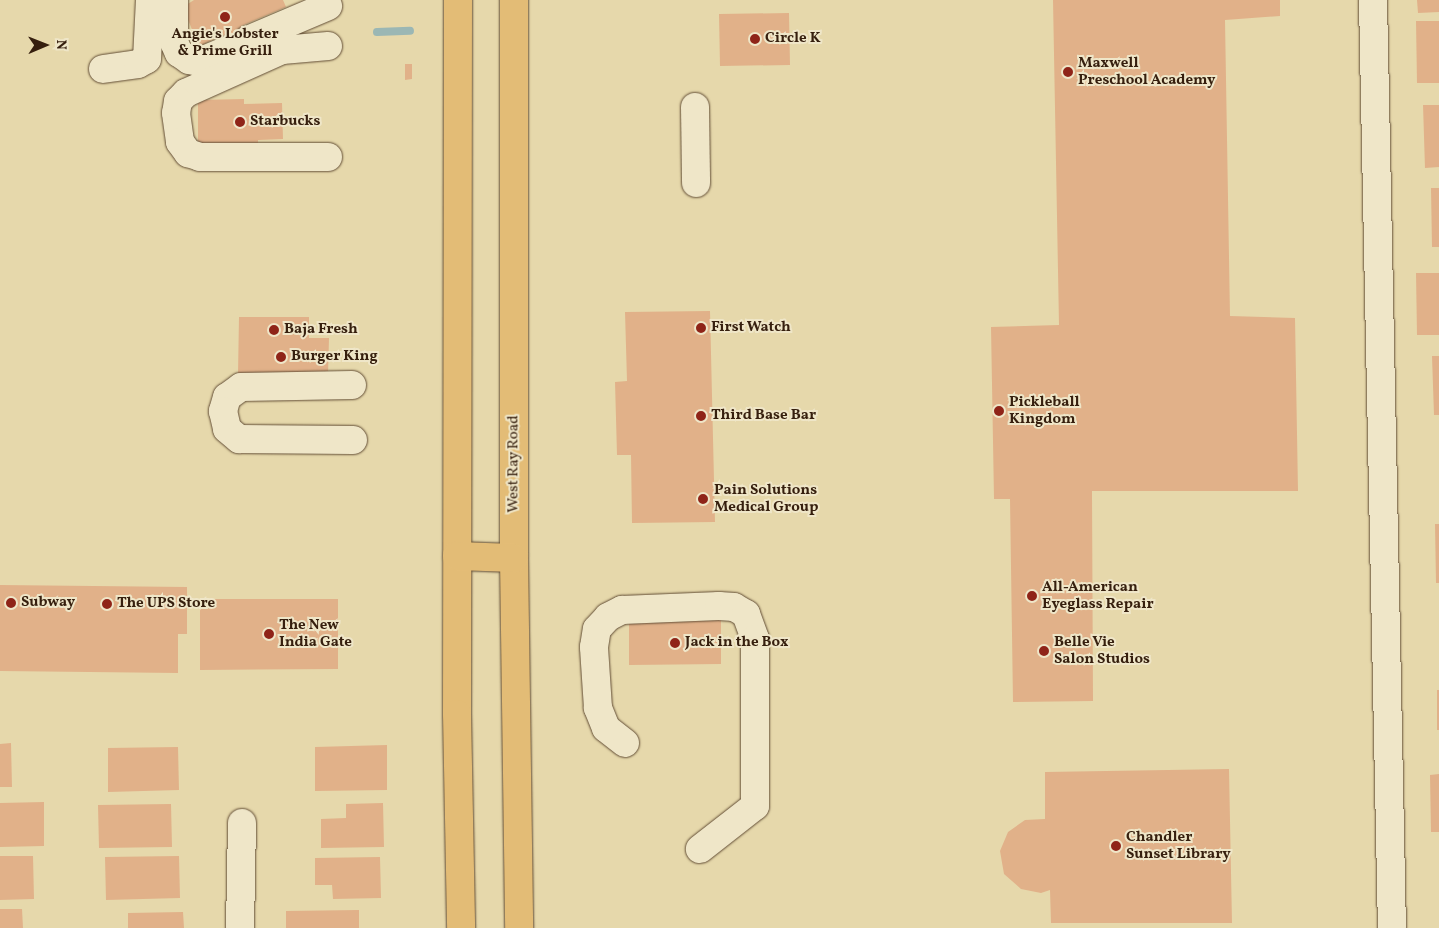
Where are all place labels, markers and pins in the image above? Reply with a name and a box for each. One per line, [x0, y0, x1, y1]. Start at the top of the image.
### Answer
marker: Angie's Lobster & Prime Grill [219, 11, 231, 23]
place label: Angie's Lobster & Prime Grill [171, 25, 279, 60]
place label: Circle K [765, 30, 821, 48]
marker: Circle K [749, 33, 761, 45]
place label: Maxwell Preschool Academy [1078, 54, 1215, 89]
marker: Maxwell Preschool Academy [1062, 66, 1074, 78]
place label: Starbucks [250, 113, 320, 131]
marker: Starbucks [234, 116, 246, 128]
place label: First Watch [711, 319, 791, 337]
place label: Baja Fresh [284, 321, 358, 339]
marker: First Watch [695, 322, 707, 334]
marker: Baja Fresh [268, 324, 280, 336]
place label: Burger King [291, 348, 378, 366]
marker: Burger King [275, 351, 287, 363]
place label: Pickleball Kingdom [1009, 393, 1080, 428]
marker: Pickleball Kingdom [993, 405, 1005, 417]
place label: Third Base Bar [711, 407, 816, 425]
marker: Third Base Bar [695, 410, 707, 422]
place label: Pain Solutions Medical Group [714, 481, 818, 516]
marker: Pain Solutions Medical Group [696, 492, 710, 506]
place label: All-American Eyeglass Repair [1042, 578, 1154, 613]
marker: All-American Eyeglass Repair [1026, 590, 1038, 602]
place label: Subway [21, 594, 75, 612]
place label: The UPS Store [117, 595, 215, 613]
marker: Subway [5, 597, 17, 609]
marker: The UPS Store [101, 598, 113, 610]
place label: The New India Gate [279, 616, 352, 651]
marker: The New India Gate [263, 628, 275, 640]
place label: Belle Vie Salon Studios [1054, 633, 1150, 668]
place label: Jack in the Box [685, 634, 788, 652]
marker: Jack in the Box [669, 637, 681, 649]
marker: Belle Vie Salon Studios [1038, 645, 1050, 657]
place label: Chandler Sunset Library [1126, 828, 1231, 863]
marker: Chandler Sunset Library [1110, 840, 1122, 852]

